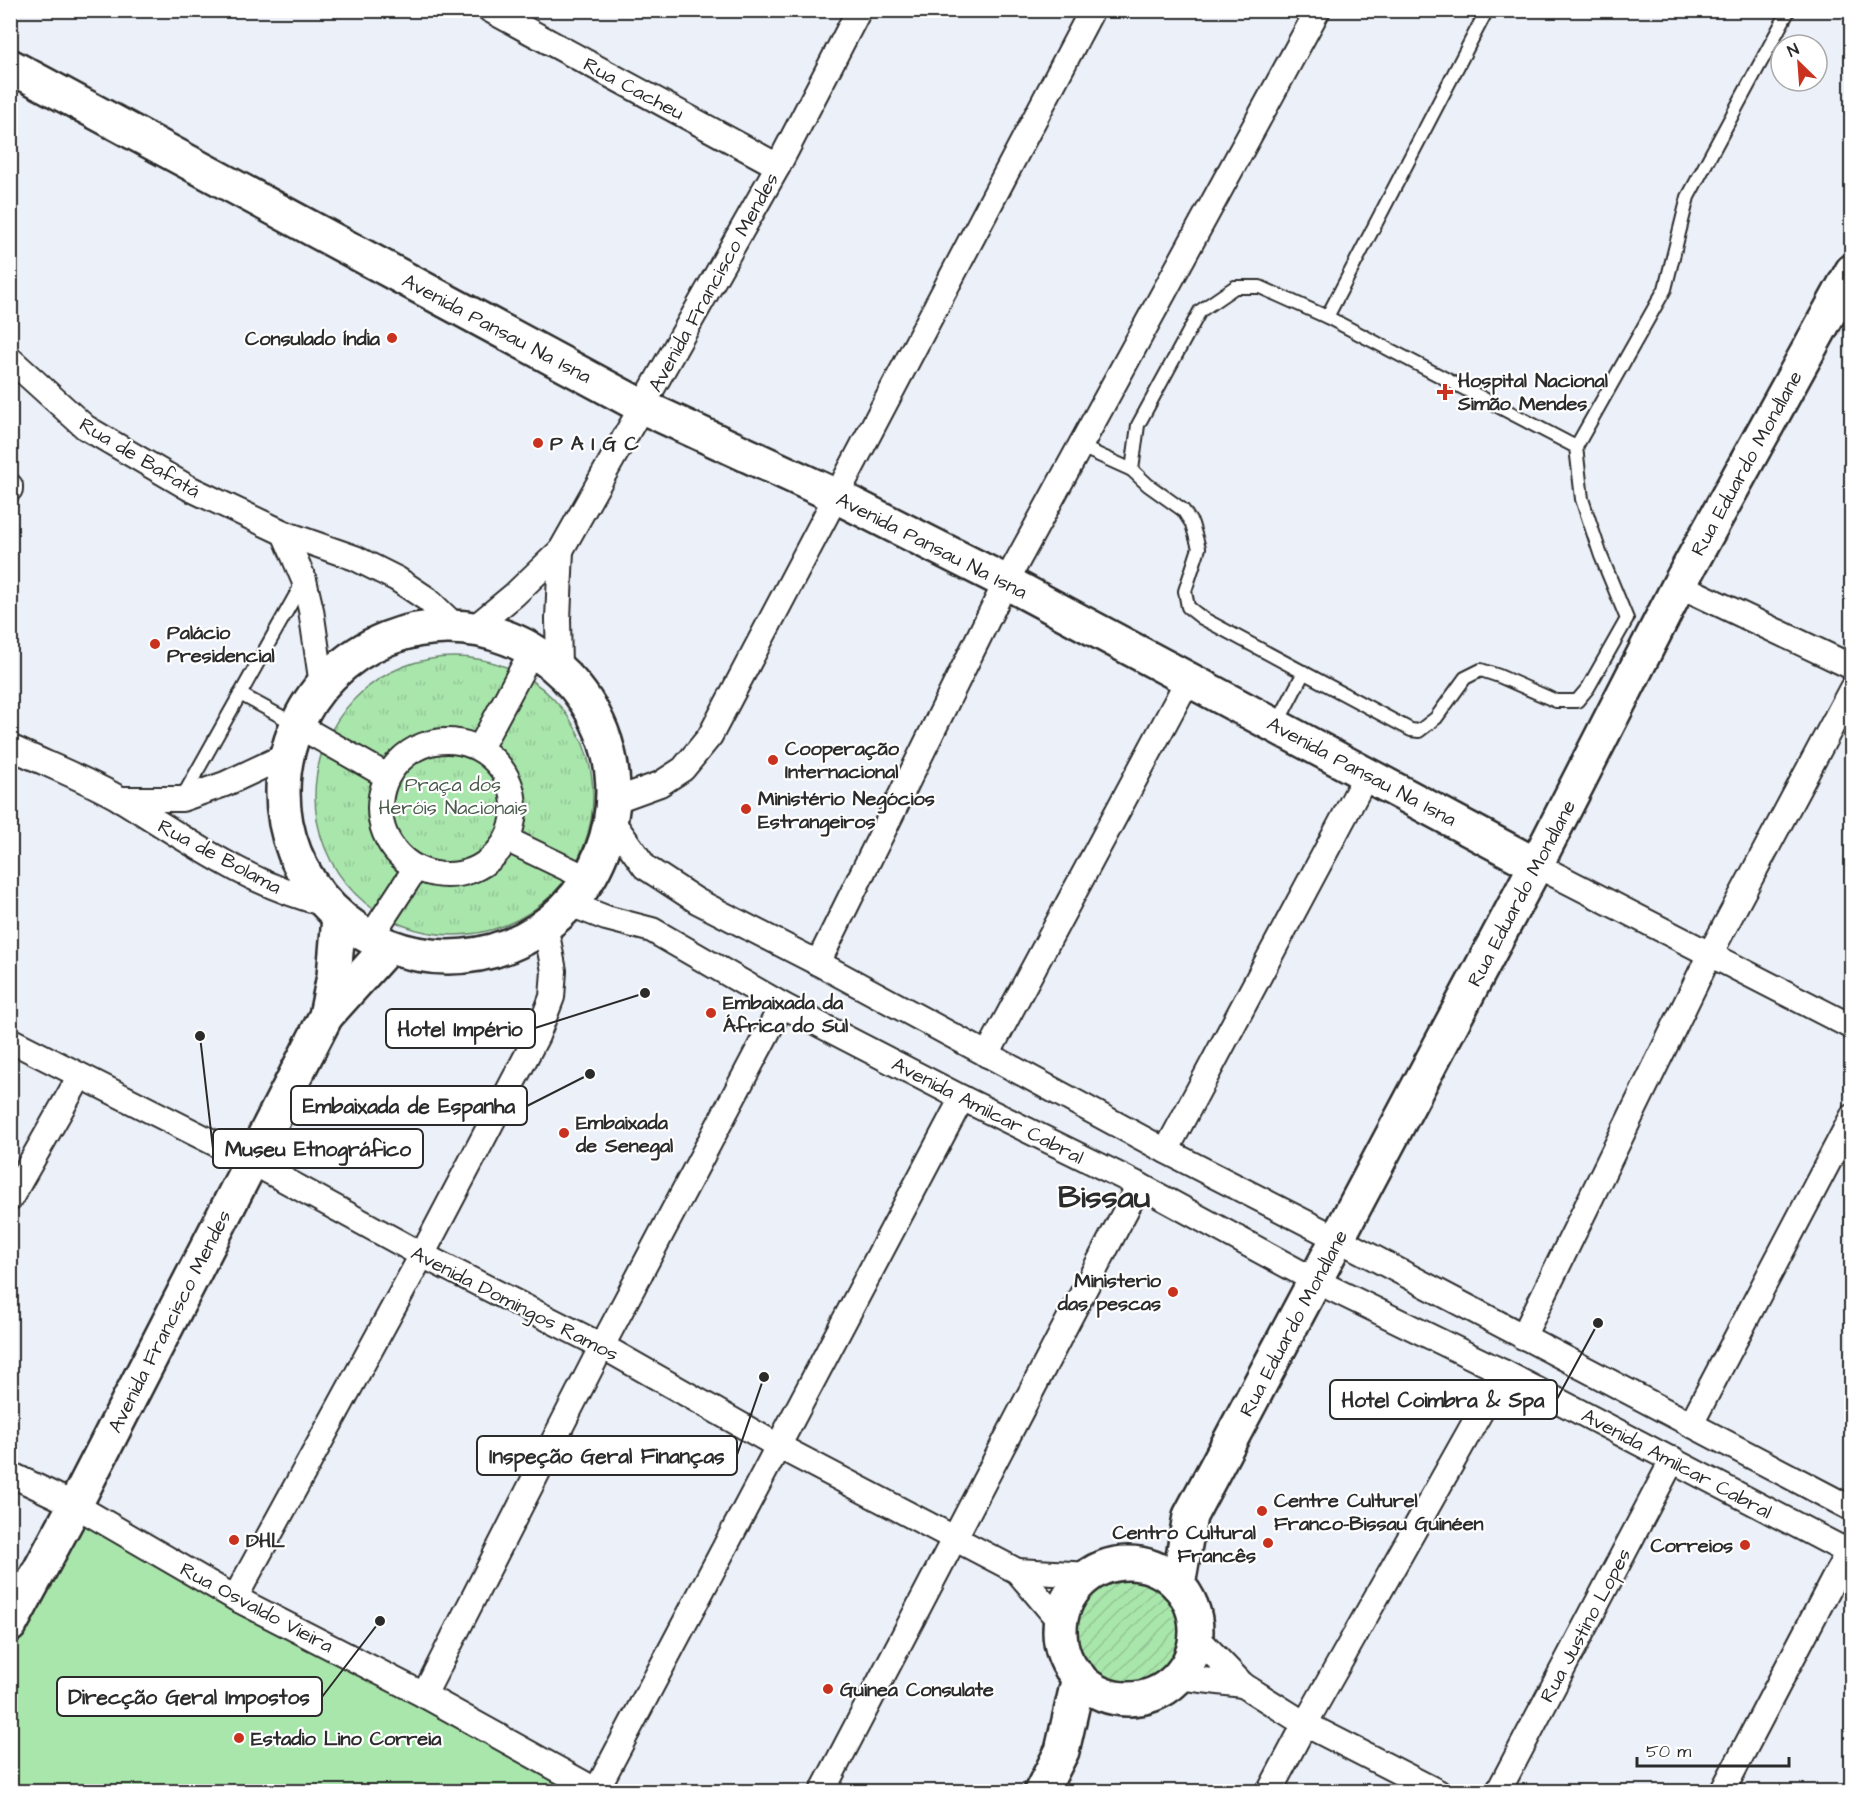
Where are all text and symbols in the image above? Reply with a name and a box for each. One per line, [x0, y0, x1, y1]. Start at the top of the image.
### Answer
north arrow [1769, 33, 1829, 93]
text: N [1784, 38, 1802, 62]
street label: Rua Cacheu [578, 51, 689, 127]
street label: Avenida Francisco Mendes [642, 168, 786, 397]
street label: Avenida Pansau Na Isna [397, 267, 596, 391]
place label: Consulado Índia [245, 325, 381, 353]
marker: Consulado Índia [385, 331, 399, 345]
street label: Rua Eduardo Mondlane [1684, 366, 1810, 561]
place label: Hospital Nacional Simão Mendes [1457, 367, 1608, 418]
marker: Hospital Nacional Simão Mendes [1436, 383, 1454, 401]
street label: Rua de Bafatá [74, 411, 205, 505]
place label: P A I G C [550, 430, 639, 458]
marker: P A I G C [531, 436, 545, 450]
street label: Avenida Pansau Na Isna [831, 486, 1032, 606]
place label: Palácio Presidencial [167, 619, 275, 670]
marker: Palácio Presidencial [148, 637, 162, 651]
street label: Avenida Pansau Na Isna [1262, 710, 1461, 834]
place label: Cooperação Internacional [785, 735, 900, 786]
marker: Cooperação Internacional [766, 753, 780, 767]
park label: Praça dos Heróis Nacionais [378, 771, 528, 822]
place label: Ministério Negócios Estrangeiros [758, 785, 935, 837]
street label: Rua Eduardo Mondlane [1461, 795, 1583, 992]
marker: Ministério Negócios Estrangeiros [739, 802, 753, 816]
street label: Rua de Bolama [153, 813, 286, 901]
place label: Embaixada da África do Sul [723, 989, 848, 1040]
marker: Embaixada da África do Sul [704, 1006, 718, 1020]
callout: Hotel Império [386, 1009, 535, 1048]
text: Hotel Império [397, 1015, 523, 1045]
street label: Avenida Amilcar Cabral [887, 1050, 1088, 1171]
callout: Embaixada de Espanha [291, 1086, 527, 1125]
text: Embaixada de Espanha [303, 1092, 515, 1122]
place label: Embaixada de Senegal [575, 1109, 673, 1161]
marker: Embaixada de Senegal [557, 1126, 571, 1140]
callout: Museu Etnográfico [213, 1129, 423, 1168]
text: Museu Etnográfico [225, 1135, 411, 1166]
district label: Bissau [1058, 1175, 1150, 1220]
street label: Avenida Francisco Mendes [101, 1205, 238, 1438]
street label: Rua Eduardo Mondlane [1233, 1225, 1355, 1422]
street label: Avenida Domingos Ramos [406, 1239, 623, 1369]
place label: Ministerio das pescas [1057, 1267, 1162, 1318]
marker: Ministerio das pescas [1166, 1285, 1180, 1299]
callout: Hotel Coimbra & Spa [1330, 1380, 1557, 1419]
text: Hotel Coimbra & Spa [1341, 1386, 1545, 1416]
street label: Avenida Amilcar Cabral [1576, 1402, 1777, 1526]
callout: Inspeção Geral Finanças [477, 1436, 737, 1475]
text: Inspeção Geral Finanças [489, 1442, 725, 1472]
place label: Centre Culturel Franco-Bissau Guinéen [1274, 1487, 1484, 1538]
marker: Centre Culturel Franco-Bissau Guinéen [1255, 1504, 1269, 1518]
place label: Centro Cultural Francês [1113, 1519, 1256, 1570]
place label: DHL [246, 1527, 285, 1555]
place label: Correios [1650, 1532, 1733, 1560]
marker: DHL [227, 1533, 241, 1547]
marker: Centro Cultural Francês [1261, 1536, 1275, 1550]
marker: Correios [1738, 1538, 1752, 1552]
street label: Rua Justino Lopes [1533, 1543, 1638, 1707]
street label: Rua Osvaldo Vieira [175, 1556, 338, 1660]
place label: Guinea Consulate [840, 1676, 994, 1704]
callout: Direcção Geral Impostos [57, 1677, 322, 1716]
marker: Guinea Consulate [821, 1682, 835, 1696]
text: Direcção Geral Impostos [68, 1683, 310, 1713]
place label: Estadio Lino Correia [251, 1725, 442, 1753]
scale bar [1637, 1730, 1788, 1768]
marker: Estadio Lino Correia [232, 1731, 246, 1745]
text: 50 m [1646, 1739, 1691, 1764]

